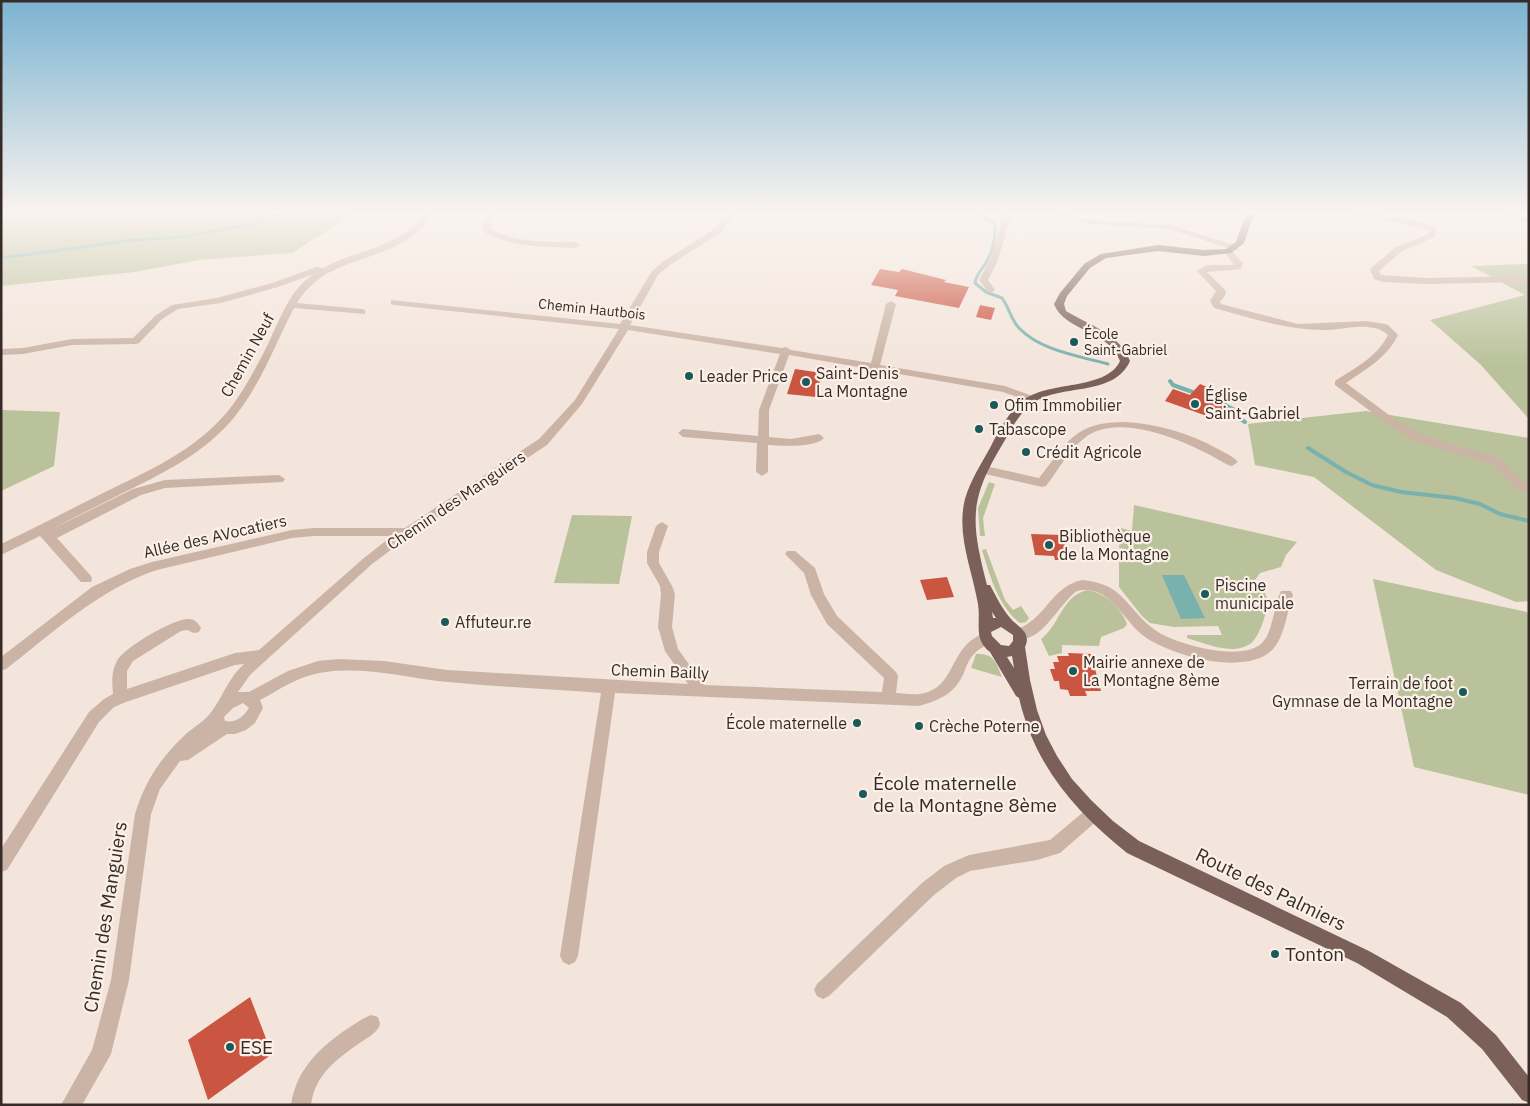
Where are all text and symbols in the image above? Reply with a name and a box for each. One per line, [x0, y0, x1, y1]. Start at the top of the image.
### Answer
street label: Chemin Hautbois [537, 294, 647, 324]
street label: Chemin Neuf [216, 309, 278, 401]
place label: École Saint-Gabriel [1084, 324, 1167, 359]
marker: École Saint-Gabriel [1068, 336, 1080, 348]
place label: Saint-Denis La Montagne [816, 363, 908, 401]
place label: Leader Price [699, 366, 788, 386]
marker: Leader Price [683, 370, 695, 382]
marker: Saint-Denis La Montagne [800, 376, 812, 388]
place label: Église Saint-Gabriel [1205, 384, 1300, 423]
place label: Ofim Immobilier [1004, 395, 1122, 415]
marker: Église Saint-Gabriel [1189, 398, 1201, 410]
marker: Ofim Immobilier [988, 399, 1000, 411]
place label: Tabascope [989, 419, 1066, 439]
marker: Tabascope [973, 423, 985, 435]
place label: Crédit Agricole [1036, 442, 1142, 462]
street label: Chemin des Manguiers [383, 446, 529, 554]
marker: Crédit Agricole [1020, 446, 1032, 458]
street label: Allée des AVocatiers [141, 510, 289, 562]
place label: Bibliothèque de la Montagne [1059, 526, 1169, 564]
marker: Bibliothèque de la Montagne [1043, 539, 1055, 551]
place label: Piscine municipale [1215, 575, 1294, 613]
marker: Piscine municipale [1199, 588, 1211, 600]
place label: Affuteur.re [455, 612, 532, 632]
marker: Affuteur.re [439, 616, 451, 628]
place label: Mairie annexe de La Montagne 8ème [1083, 652, 1220, 690]
street label: Chemin Bailly [611, 659, 709, 683]
marker: Mairie annexe de La Montagne 8ème [1067, 665, 1079, 677]
place label: Terrain de foot Gymnase de la Montagne [1272, 673, 1453, 711]
marker: Terrain de foot Gymnase de la Montagne [1457, 686, 1469, 698]
place label: École maternelle [726, 712, 847, 733]
place label: Crèche Poterne [929, 716, 1040, 736]
marker: École maternelle [851, 717, 863, 729]
marker: Crèche Poterne [913, 720, 925, 732]
place label: École maternelle de la Montagne 8ème [873, 771, 1057, 817]
marker: École maternelle de la Montagne 8ème [857, 788, 869, 800]
street label: Chemin des Manguiers [78, 820, 132, 1014]
street label: Route des Palmiers [1192, 842, 1350, 936]
place label: Tonton [1285, 942, 1344, 966]
marker: Tonton [1269, 948, 1281, 960]
place label: ESE [240, 1035, 273, 1059]
marker: ESE [224, 1041, 236, 1053]

